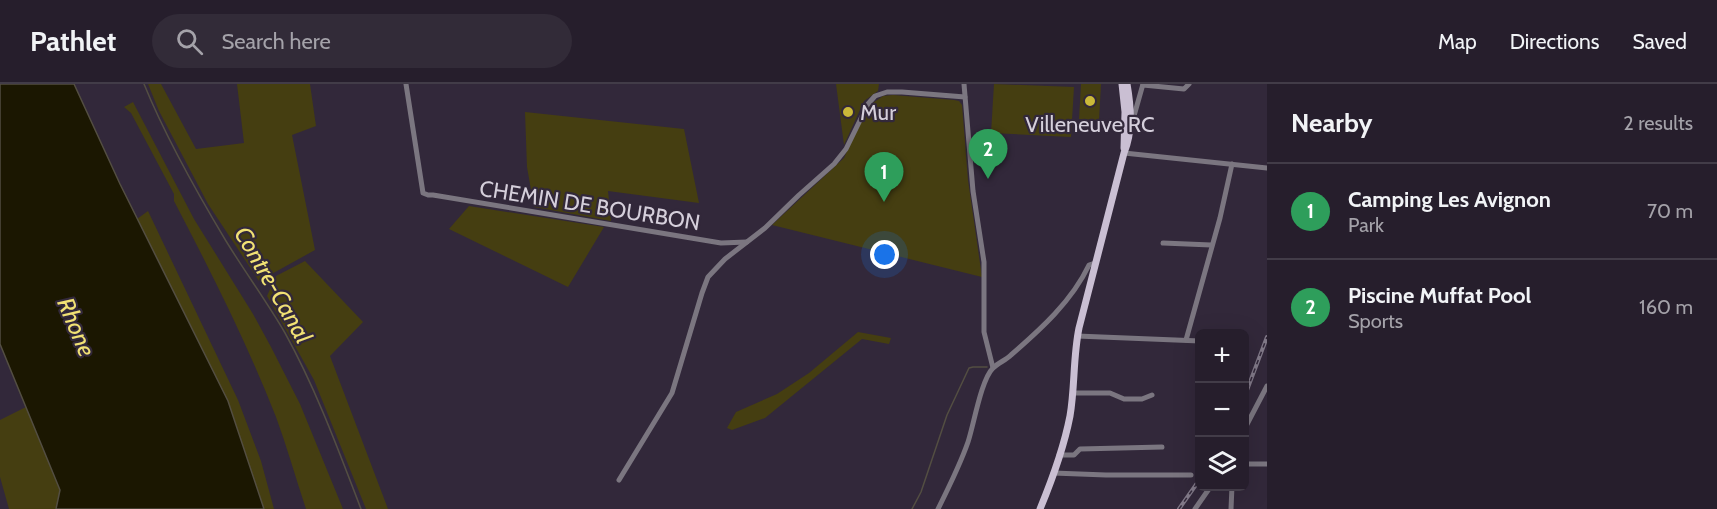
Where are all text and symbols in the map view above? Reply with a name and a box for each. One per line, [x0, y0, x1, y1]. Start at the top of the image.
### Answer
search box [152, 14, 572, 68]
text: Pathlet [30, 24, 116, 58]
icon: search [173, 25, 206, 58]
text: Search here [221, 28, 331, 55]
text: Map [1438, 29, 1477, 54]
text: Directions [1510, 29, 1599, 54]
text: Saved [1632, 29, 1687, 54]
marker: Villeneuve RC [1083, 94, 1097, 108]
place label: Mur [860, 99, 896, 126]
marker: Mur [841, 105, 855, 119]
text: Nearby [1291, 107, 1372, 139]
place label: Villeneuve RC [1025, 111, 1155, 138]
text: 2 results [1623, 111, 1693, 135]
pin: 2 [968, 130, 1008, 179]
pin: 1 [864, 152, 904, 202]
street label: CHEMIN DE BOURBON [478, 175, 702, 236]
text: Camping Les Avignon [1348, 186, 1551, 213]
text: 1 [1307, 199, 1314, 223]
text: 70 m [1647, 199, 1693, 223]
text: Park [1348, 213, 1384, 237]
water label: Contre-Canal [228, 221, 319, 349]
your location [870, 240, 899, 269]
text: Piscine Muffat Pool [1348, 282, 1531, 309]
water label: Rhone [51, 293, 102, 361]
text: 2 [1305, 295, 1316, 319]
text: 160 m [1639, 295, 1693, 319]
text: Sports [1348, 309, 1403, 333]
map controls [1195, 329, 1249, 491]
button: + [1195, 329, 1249, 383]
button: − [1195, 383, 1249, 437]
button: layers [1195, 437, 1249, 491]

